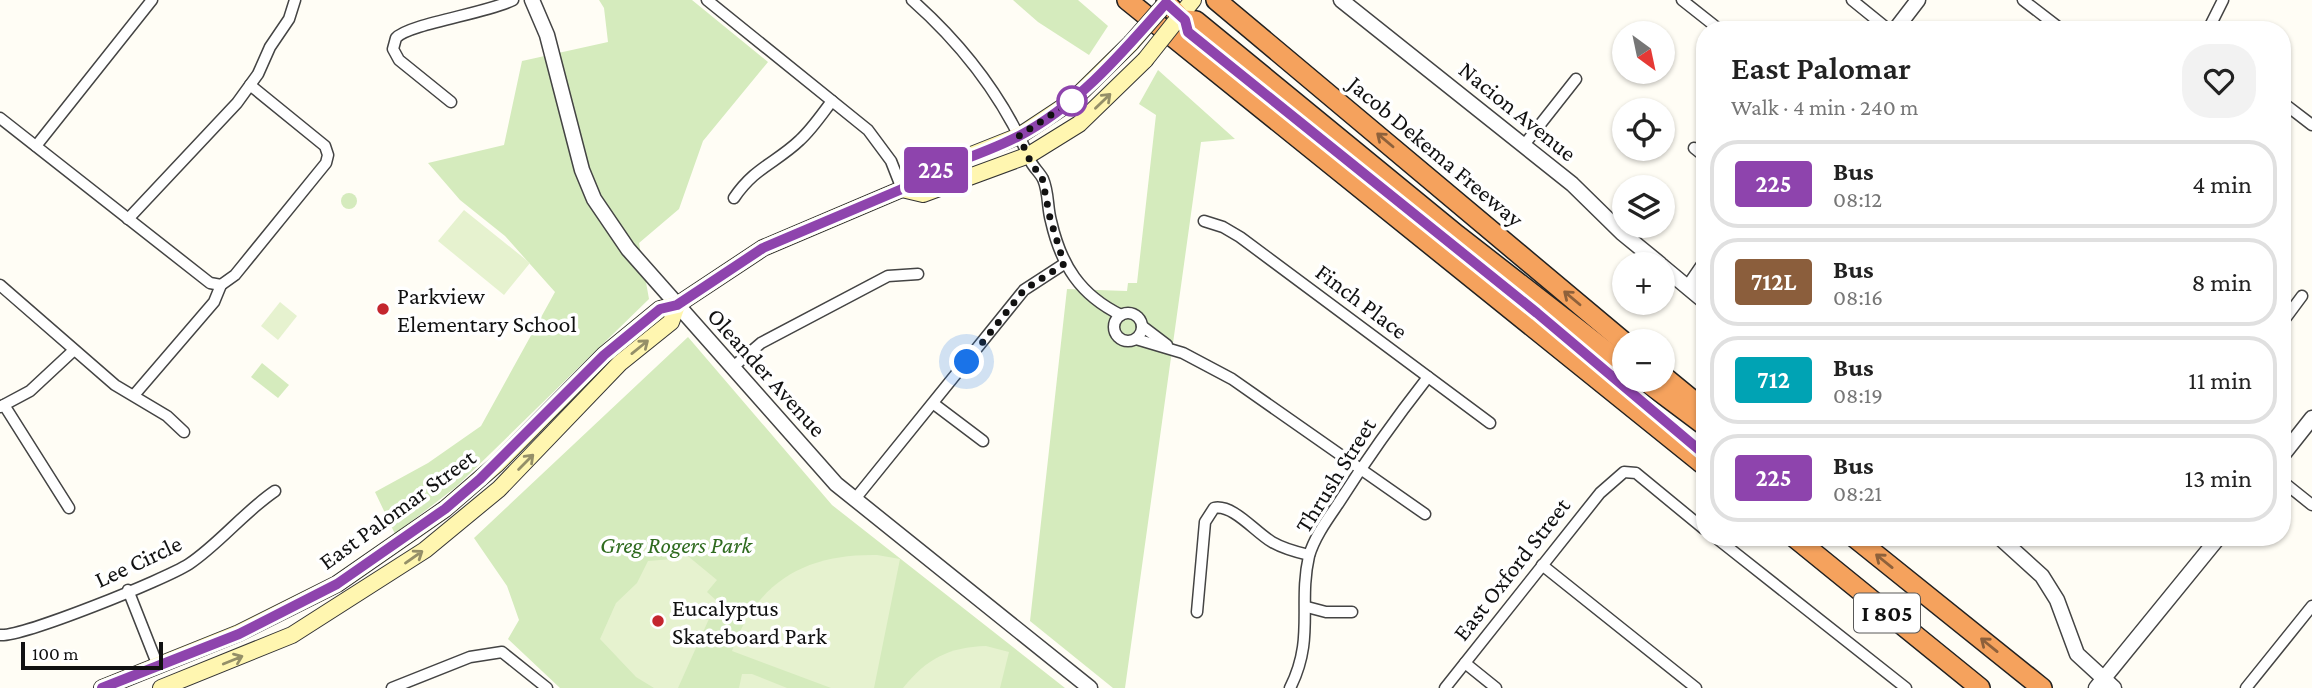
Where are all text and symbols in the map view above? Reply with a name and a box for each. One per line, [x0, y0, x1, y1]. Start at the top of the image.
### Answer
north arrow [1612, 21, 1675, 84]
map controls [1612, 21, 1675, 392]
button: heart [2182, 44, 2256, 118]
text: East Palomar [1731, 49, 1911, 86]
street label: Nacion Avenue [1454, 56, 1582, 166]
street label: Jacob Dekema Freeway [1341, 69, 1530, 233]
unlabelled marker [1057, 86, 1087, 116]
one-way arrow [1095, 92, 1112, 109]
text: Walk · 4 min · 240 m [1731, 94, 1918, 120]
button: locate [1612, 98, 1675, 161]
one-way arrow [1376, 132, 1394, 148]
line badge: 225 [896, 147, 976, 193]
text: 225 [918, 156, 954, 183]
text: Bus [1833, 157, 1874, 186]
text: 225 [1756, 170, 1791, 197]
text: 4 min [2192, 170, 2252, 199]
button: layers [1612, 175, 1675, 238]
text: 08:12 [1833, 186, 1882, 212]
button: + [1612, 252, 1675, 315]
text: Bus [1833, 255, 1874, 284]
street label: Finch Place [1311, 258, 1413, 344]
text: 712L [1751, 268, 1796, 295]
text: 8 min [2191, 268, 2252, 297]
place label: Parkview Elementary School [397, 282, 577, 337]
text: 08:16 [1833, 284, 1883, 310]
one-way arrow [1563, 290, 1581, 306]
marker: Parkview Elementary School [375, 301, 391, 317]
street label: Oleander Avenue [702, 302, 832, 442]
button: − [1612, 329, 1675, 392]
one-way arrow [631, 339, 649, 354]
your location [949, 344, 984, 379]
text: Bus [1833, 353, 1874, 382]
text: 712 [1757, 366, 1790, 393]
text: 11 min [2188, 366, 2252, 395]
text: 08:19 [1833, 382, 1883, 408]
street label: Thrush Street [1289, 412, 1382, 537]
street label: East Palomar Street [314, 443, 481, 575]
text: Bus [1833, 451, 1874, 480]
one-way arrow [517, 454, 534, 471]
text: 225 [1756, 464, 1791, 491]
text: 13 min [2184, 464, 2252, 493]
text: 08:21 [1833, 480, 1882, 506]
street label: East Oxford Street [1447, 491, 1576, 646]
street label: Lee Circle [90, 529, 186, 593]
park label: Greg Rogers Park [600, 531, 754, 558]
one-way arrow [404, 550, 423, 564]
one-way arrow [1875, 554, 1894, 569]
place label: Eucalyptus Skateboard Park [672, 594, 828, 649]
road number: I 805 [1854, 594, 1920, 632]
marker: Eucalyptus Skateboard Park [650, 613, 666, 629]
one-way arrow [1981, 638, 1999, 653]
scale bar [21, 639, 163, 671]
text: 100 m [32, 643, 79, 664]
one-way arrow [221, 653, 243, 666]

